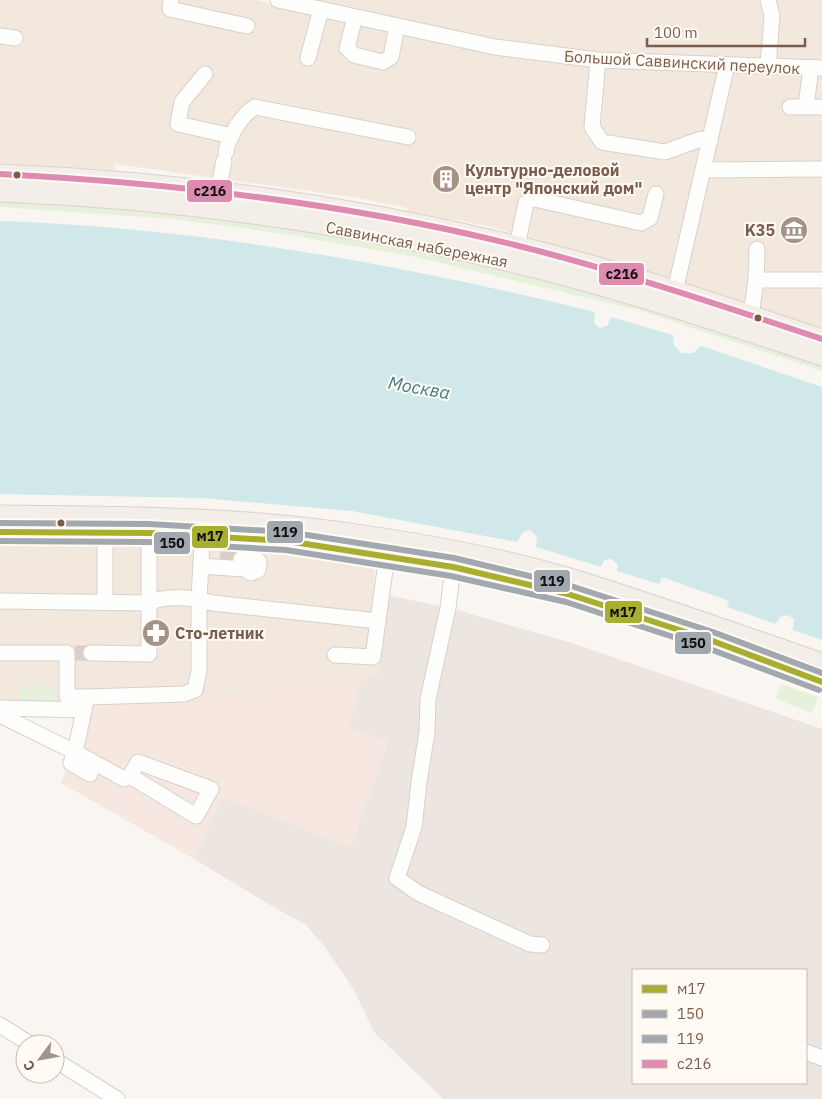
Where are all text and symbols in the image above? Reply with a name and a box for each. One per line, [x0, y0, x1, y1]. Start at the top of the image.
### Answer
scale bar [647, 15, 804, 47]
text: 100 m [654, 23, 698, 42]
street label: Большой Саввинский переулок [563, 46, 801, 78]
place label: Культурно-деловой центр "Японский дом" [465, 160, 642, 198]
building icon: Культурно-деловой центр "Японский дом" [431, 164, 461, 194]
unlabelled marker [12, 170, 22, 180]
line badge: с216 [186, 179, 233, 203]
text: с216 [194, 182, 226, 200]
museum icon: K35 [779, 215, 809, 245]
street label: Саввинская набережная [324, 217, 510, 271]
place label: K35 [745, 220, 775, 240]
line badge: с216 [598, 262, 645, 286]
text: с216 [606, 265, 638, 283]
unlabelled marker [753, 313, 763, 323]
water label: Москва [386, 371, 452, 404]
unlabelled marker [56, 518, 66, 528]
line badge: 119 [266, 520, 304, 544]
text: 119 [272, 523, 298, 541]
line badge: м17 [191, 525, 229, 549]
text: м17 [197, 527, 223, 545]
line badge: 150 [153, 531, 191, 555]
text: 150 [159, 534, 185, 552]
line badge: 119 [533, 569, 571, 593]
text: 119 [539, 572, 565, 590]
line badge: м17 [604, 600, 643, 624]
text: м17 [610, 603, 636, 621]
pharmacy icon: Сто-летник [141, 618, 171, 648]
place label: Сто-летник [175, 623, 264, 643]
line badge: 150 [674, 631, 712, 655]
text: 150 [680, 634, 706, 652]
legend [632, 969, 807, 1084]
text: м17 [677, 979, 705, 998]
text: 150 [677, 1004, 704, 1023]
text: 119 [677, 1029, 704, 1048]
north arrow [15, 1034, 65, 1084]
text: с216 [677, 1054, 712, 1073]
text: С [19, 1057, 39, 1075]

